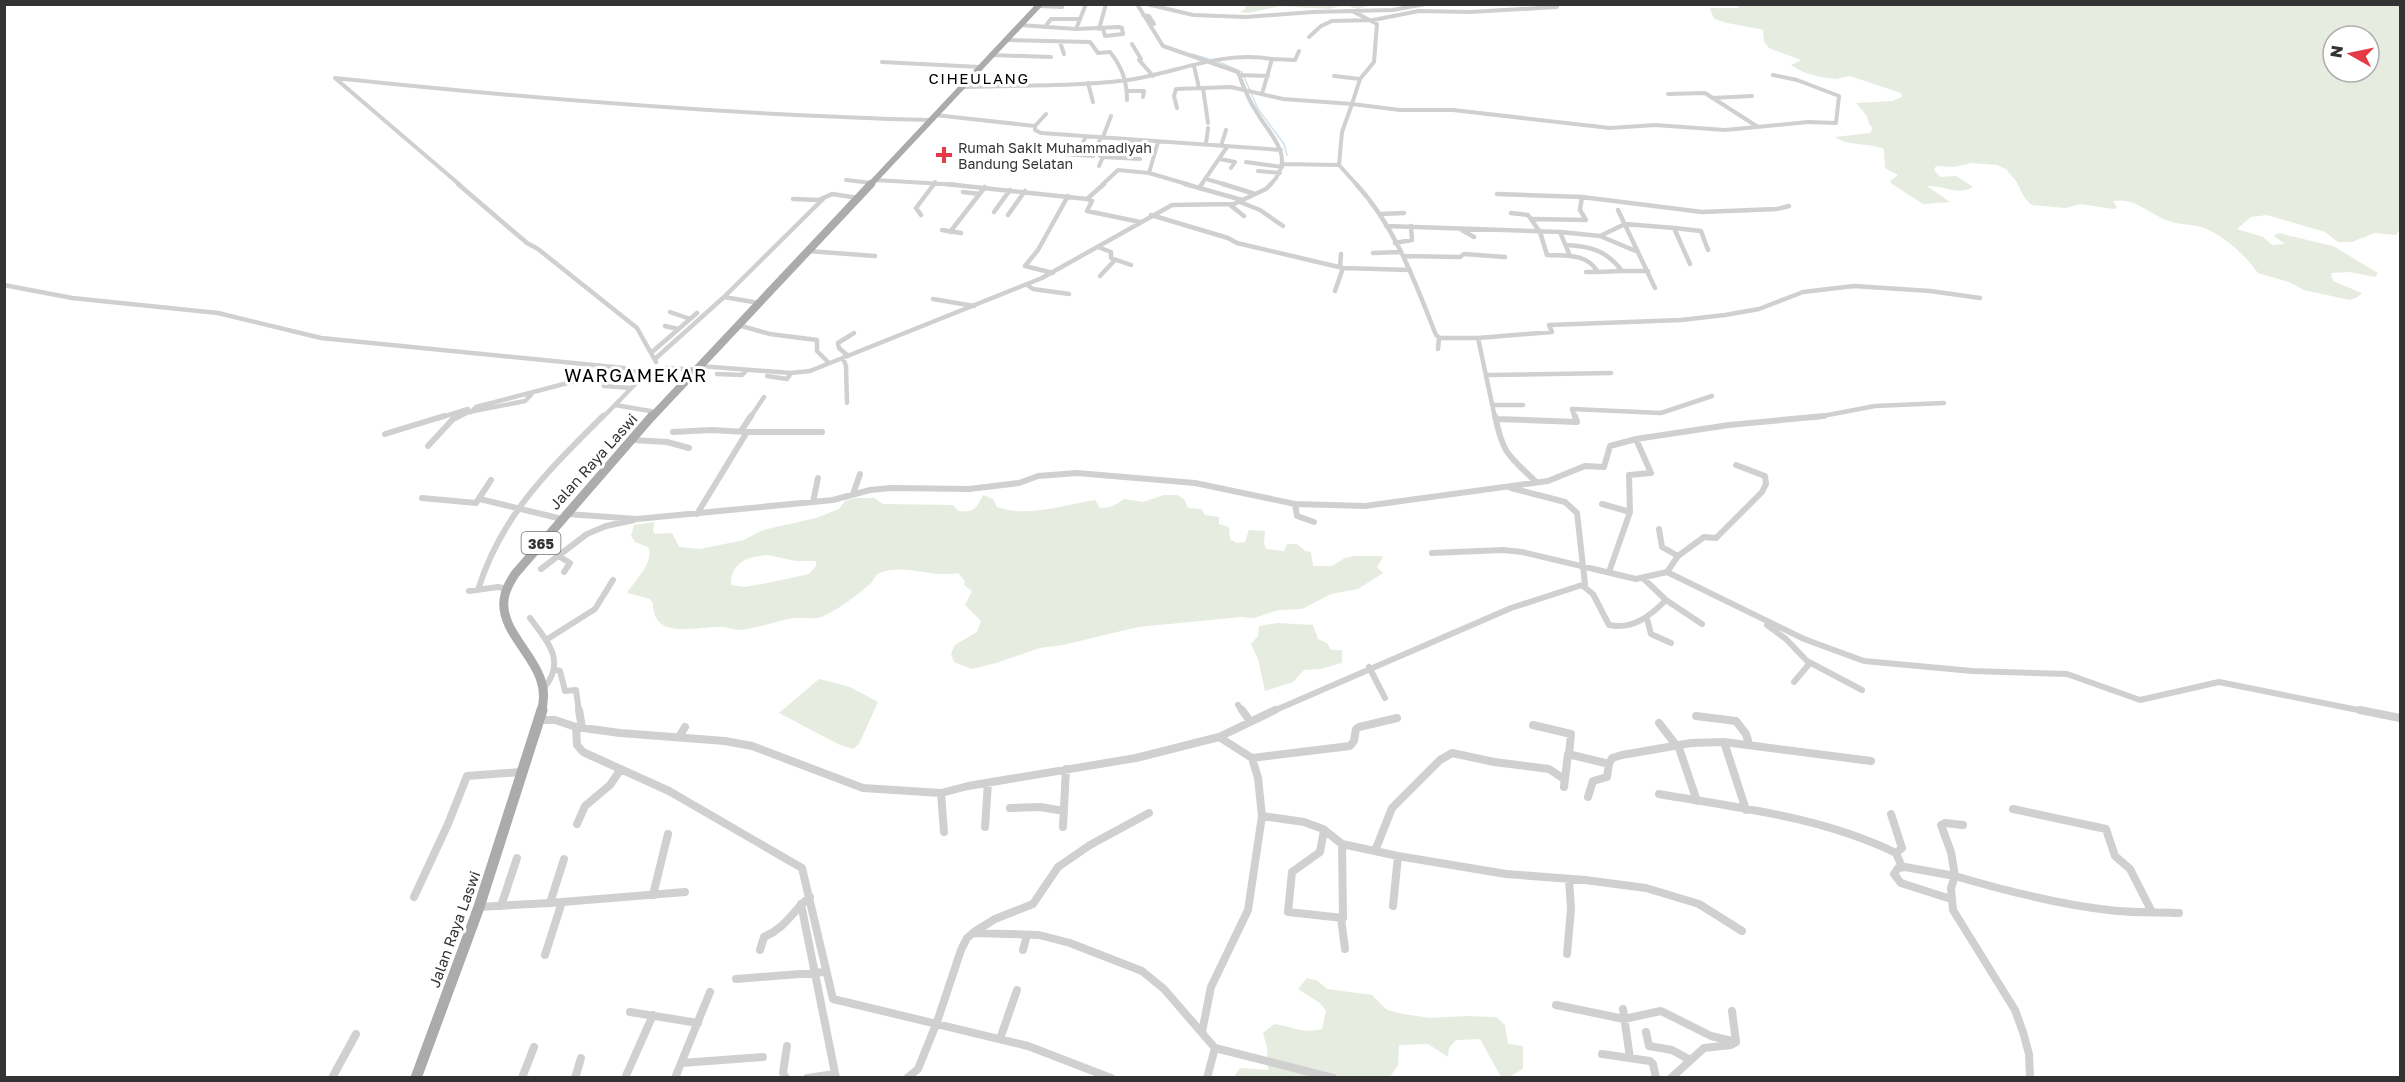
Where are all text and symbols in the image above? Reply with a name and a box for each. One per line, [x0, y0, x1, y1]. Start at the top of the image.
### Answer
north arrow [2321, 24, 2381, 84]
text: N [2325, 44, 2347, 59]
district label: CIHEULANG [929, 69, 1029, 87]
place label: Rumah Sakit Muhammadiyah Bandung Selatan [958, 139, 1152, 172]
marker: Rumah Sakit Muhammadiyah Bandung Selatan [935, 146, 953, 164]
district label: WARGAMEKAR [564, 364, 708, 386]
street label: Jalan Raya Laswi [545, 409, 641, 513]
road number: 365 [522, 532, 560, 554]
street label: Jalan Raya Laswi [425, 868, 483, 990]

